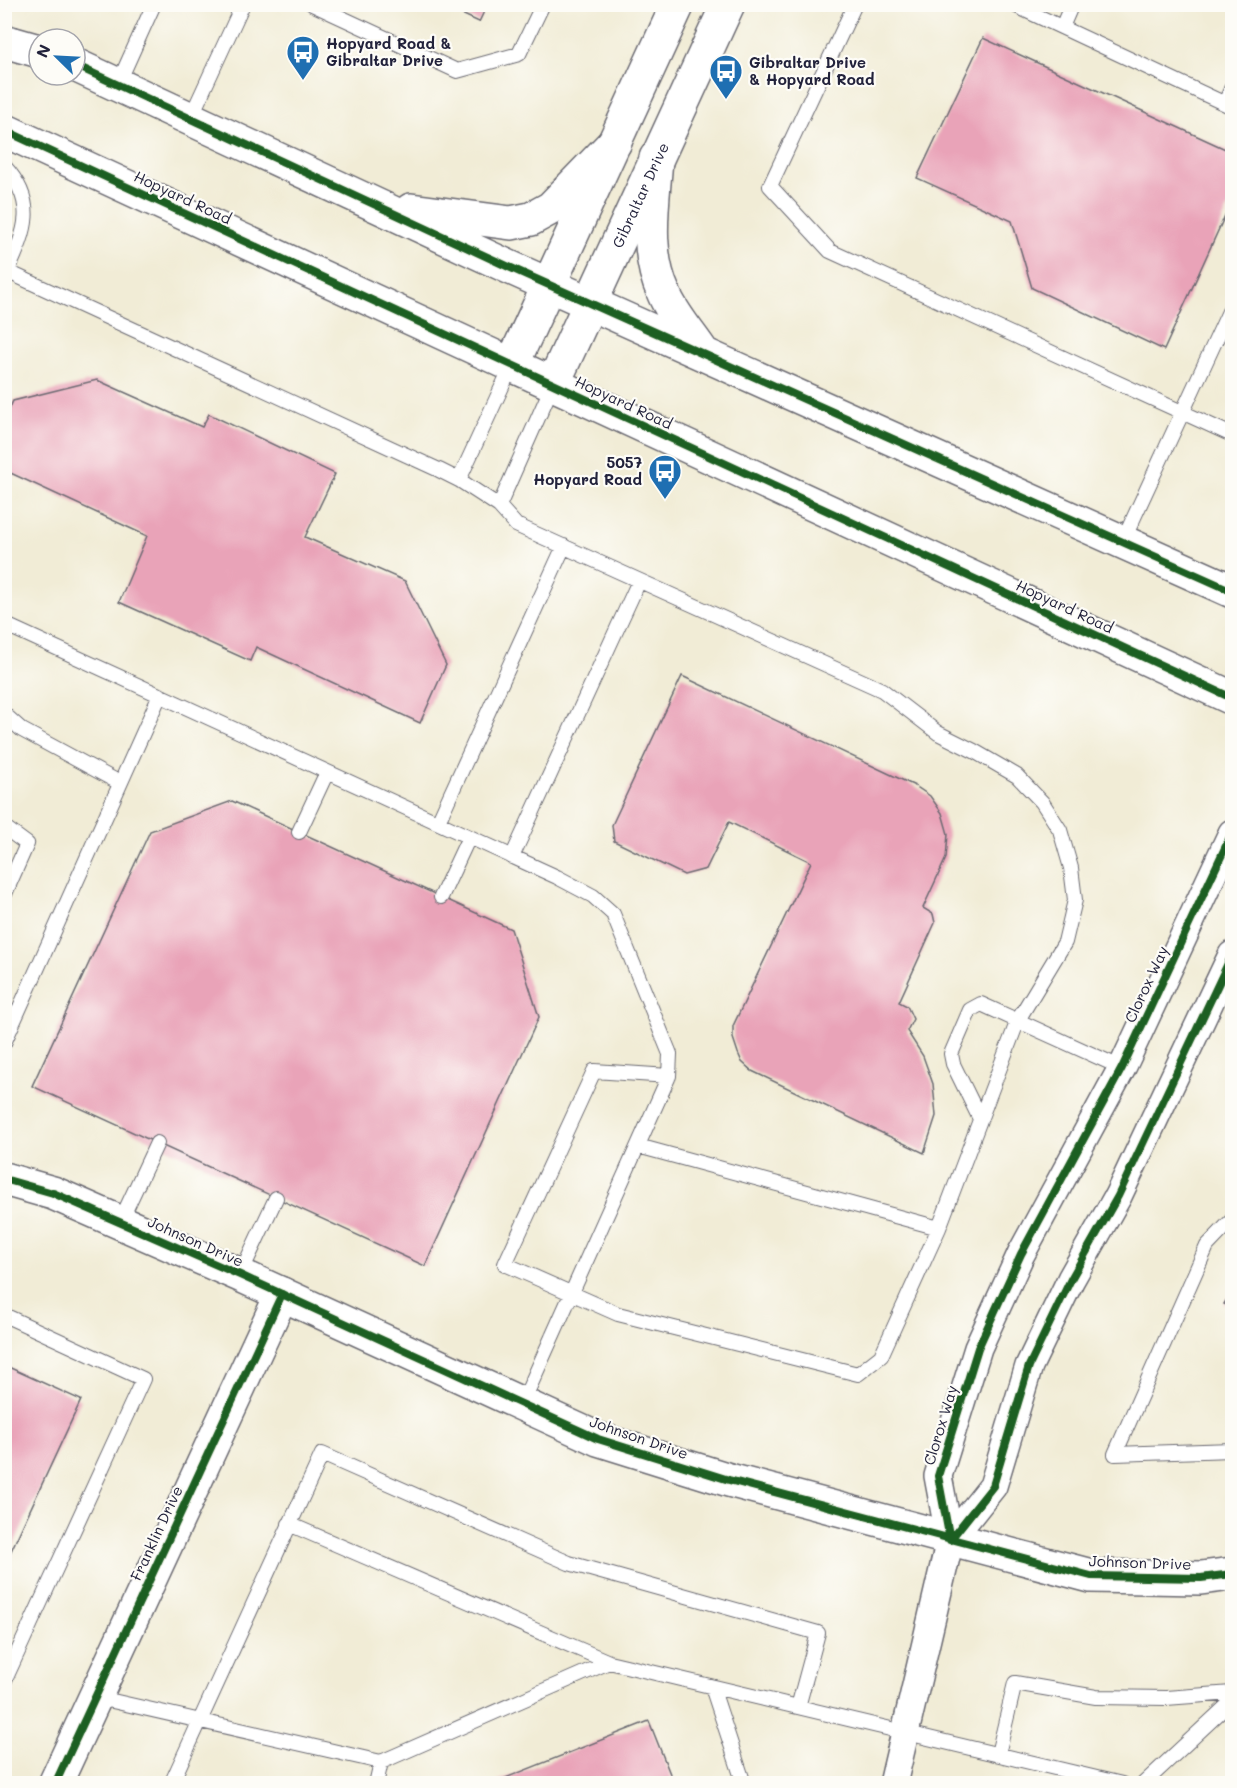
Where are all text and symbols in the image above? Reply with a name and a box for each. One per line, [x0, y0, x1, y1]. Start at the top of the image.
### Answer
north arrow [27, 27, 87, 87]
place label: Hopyard Road & Gibraltar Drive [326, 33, 452, 70]
bus stop icon: Hopyard Road & Gibraltar Drive [285, 34, 321, 81]
text: N [31, 41, 55, 61]
place label: Gibraltar Drive & Hopyard Road [749, 52, 875, 89]
bus stop icon: Gibraltar Drive & Hopyard Road [708, 53, 744, 100]
street label: Gibraltar Drive [607, 139, 673, 251]
street label: Hopyard Road [131, 166, 235, 228]
street label: Hopyard Road [572, 371, 676, 433]
place label: 5057 Hopyard Road [533, 452, 643, 489]
bus stop icon: 5057 Hopyard Road [647, 453, 683, 500]
street label: Hopyard Road [1013, 575, 1117, 637]
street label: Clorox Way [1119, 942, 1173, 1026]
street label: Johnson Drive [145, 1211, 247, 1271]
street label: Clorox Way [918, 1382, 962, 1467]
street label: Johnson Drive [587, 1411, 691, 1463]
street label: Franklin Drive [125, 1482, 187, 1584]
street label: Johnson Drive [1088, 1550, 1192, 1574]

